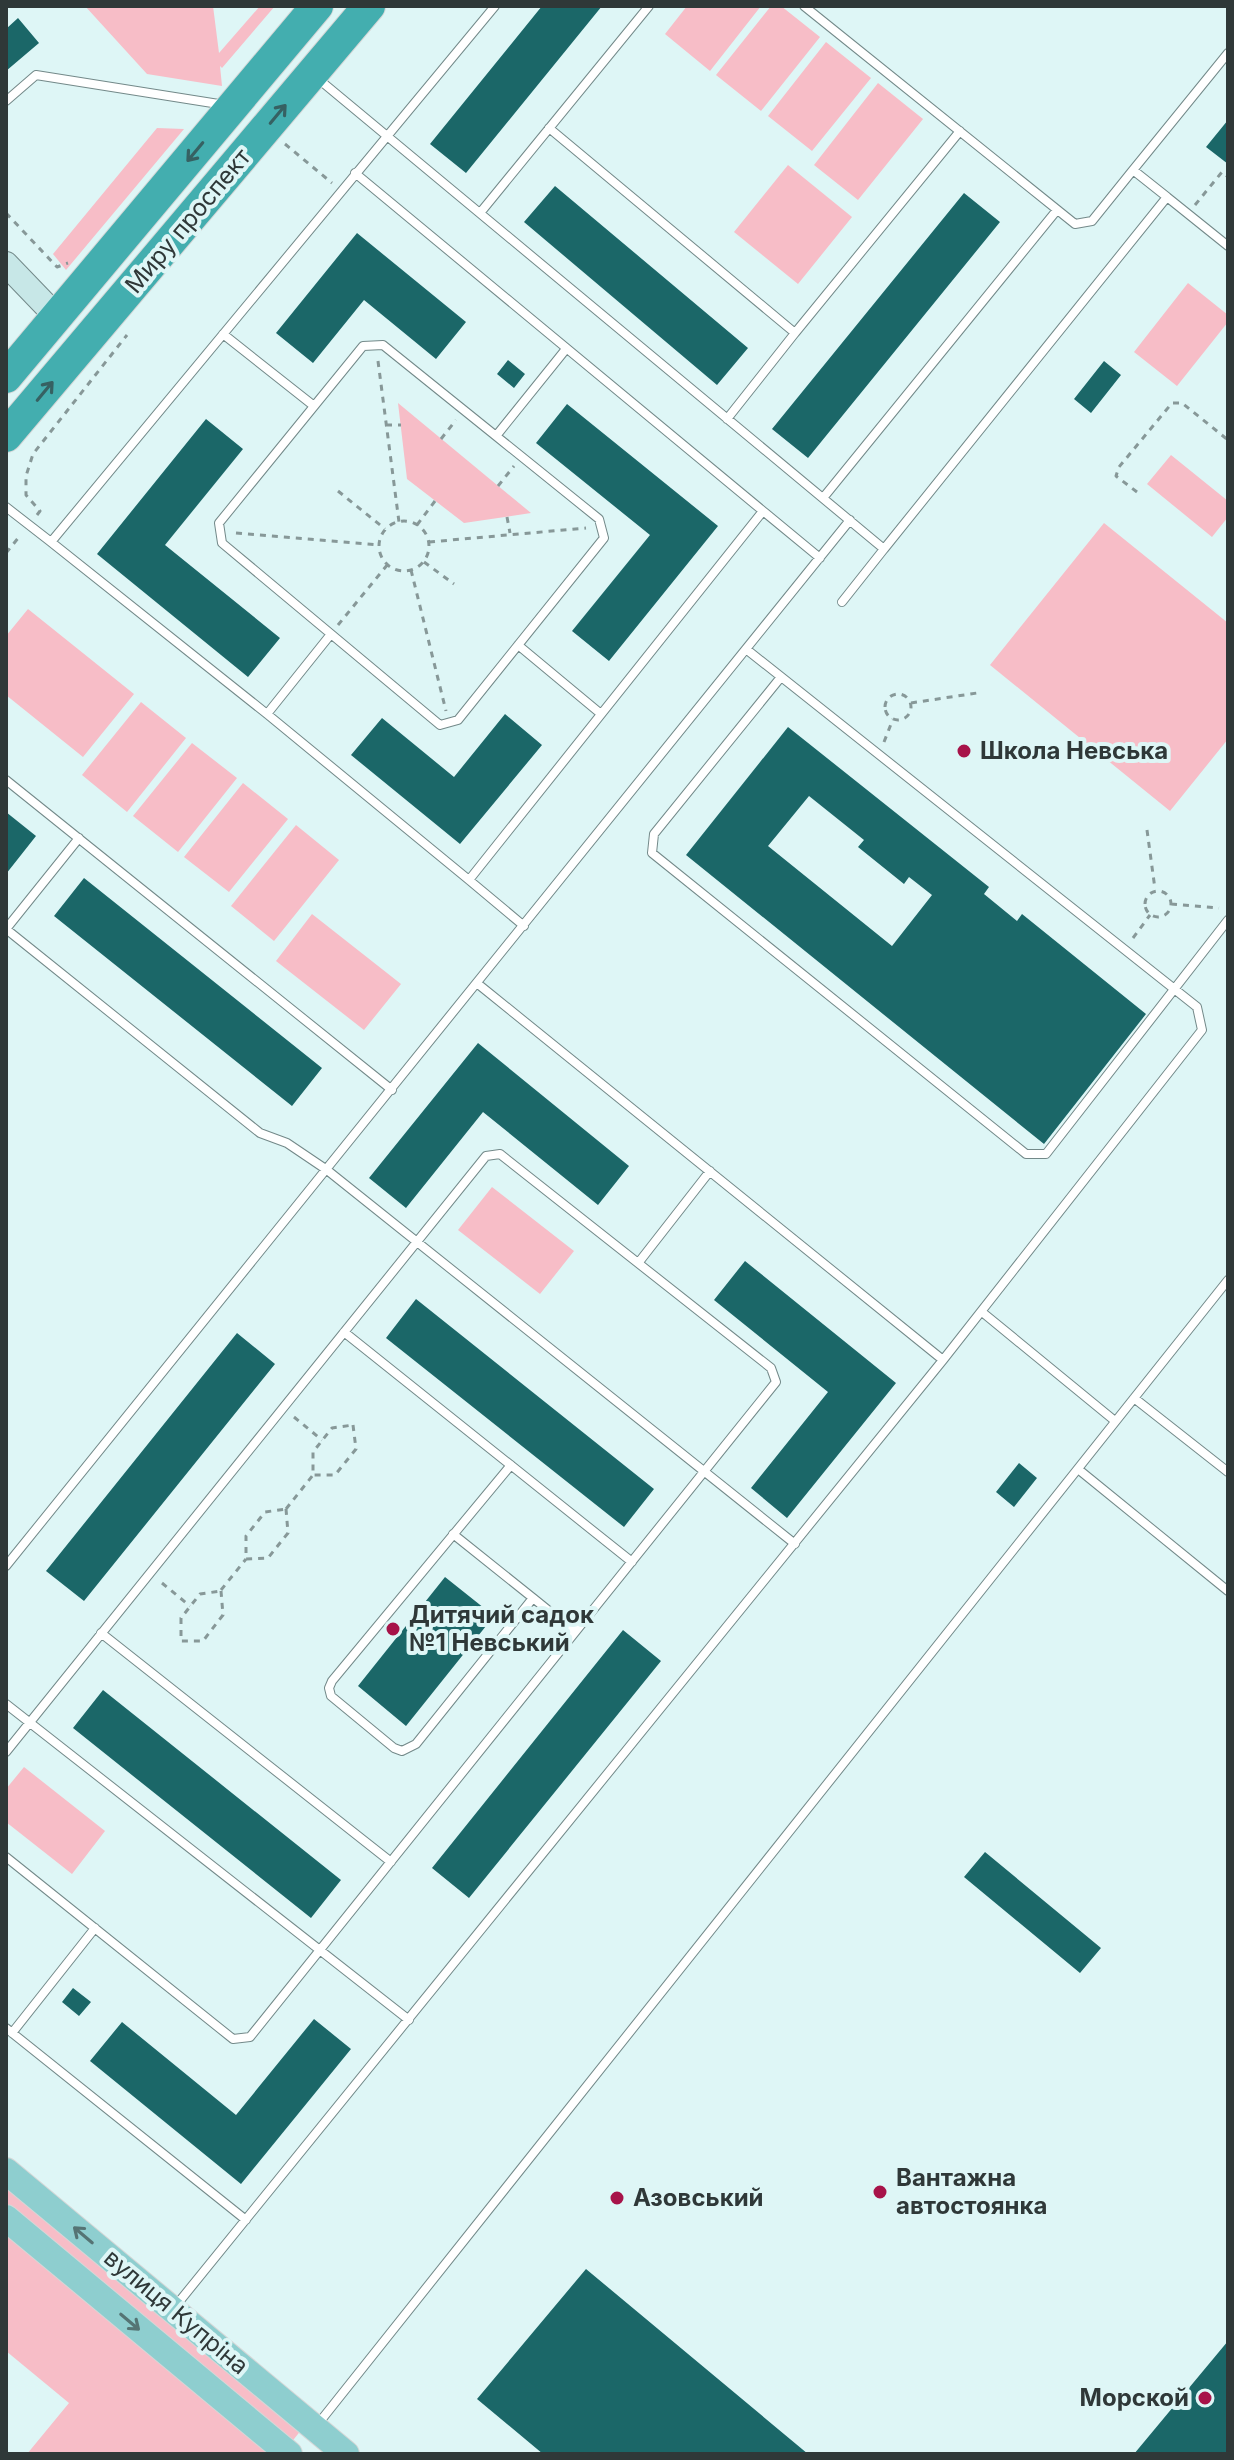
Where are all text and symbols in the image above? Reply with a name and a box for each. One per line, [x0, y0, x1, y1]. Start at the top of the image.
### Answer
one-way arrow [269, 105, 287, 125]
one-way arrow [186, 141, 204, 162]
street label: Миру проспект [119, 143, 256, 299]
one-way arrow [36, 381, 54, 402]
place label: Школа Невська [980, 736, 1168, 765]
marker: Школа Невська [955, 742, 973, 760]
place label: Дитячий садок №1 Невський [409, 1600, 594, 1657]
marker: Дитячий садок №1 Невський [384, 1620, 402, 1638]
place label: Вантажна автостоянка [896, 2163, 1047, 2220]
place label: Азовський [633, 2183, 764, 2212]
marker: Вантажна автостоянка [871, 2183, 889, 2201]
marker: Азовський [608, 2189, 626, 2207]
one-way arrow [73, 2226, 93, 2244]
street label: вулиця Купріна [98, 2243, 254, 2380]
one-way arrow [120, 2312, 141, 2330]
place label: Морской [1080, 2383, 1189, 2412]
marker: Морской [1196, 2389, 1214, 2407]

